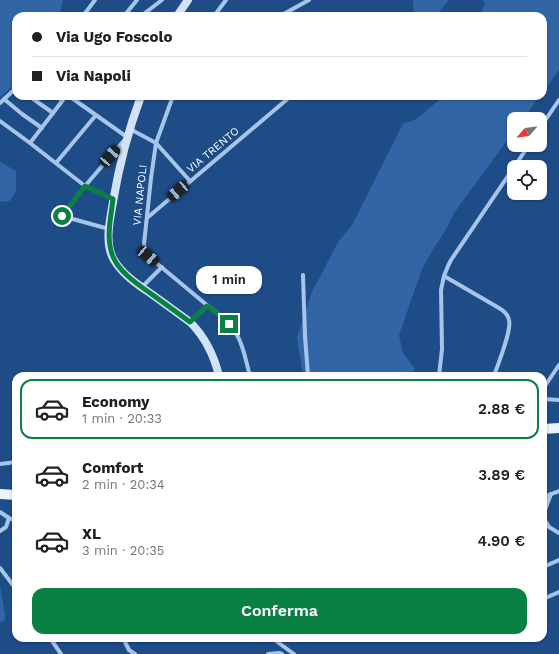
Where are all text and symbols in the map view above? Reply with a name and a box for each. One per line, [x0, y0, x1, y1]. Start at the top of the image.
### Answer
text: Via Ugo Foscolo [56, 28, 172, 46]
text: Via Napoli [56, 67, 131, 85]
north arrow [507, 112, 547, 152]
map controls [507, 112, 547, 200]
street label: VIA TRENTO [184, 124, 242, 176]
car [98, 143, 122, 169]
button: locate [507, 160, 547, 200]
street label: VIA NAPOLI [130, 164, 150, 226]
car [165, 179, 191, 203]
route start [53, 207, 71, 225]
car [135, 244, 161, 268]
callout: 1 min [196, 266, 262, 294]
text: 1 min [212, 272, 246, 287]
route end [220, 315, 238, 333]
icon: car [34, 391, 70, 427]
text: Economy [82, 393, 149, 411]
text: 2.88 € [478, 400, 525, 418]
text: 1 min · 20:33 [82, 411, 162, 426]
icon: car [34, 457, 70, 493]
text: Comfort [82, 459, 143, 477]
text: 3.89 € [478, 466, 525, 484]
text: 2 min · 20:34 [82, 477, 165, 492]
icon: car [34, 523, 70, 559]
text: XL [82, 525, 101, 543]
text: 4.90 € [477, 532, 525, 550]
text: 3 min · 20:35 [82, 543, 164, 558]
button: Conferma [32, 588, 527, 634]

